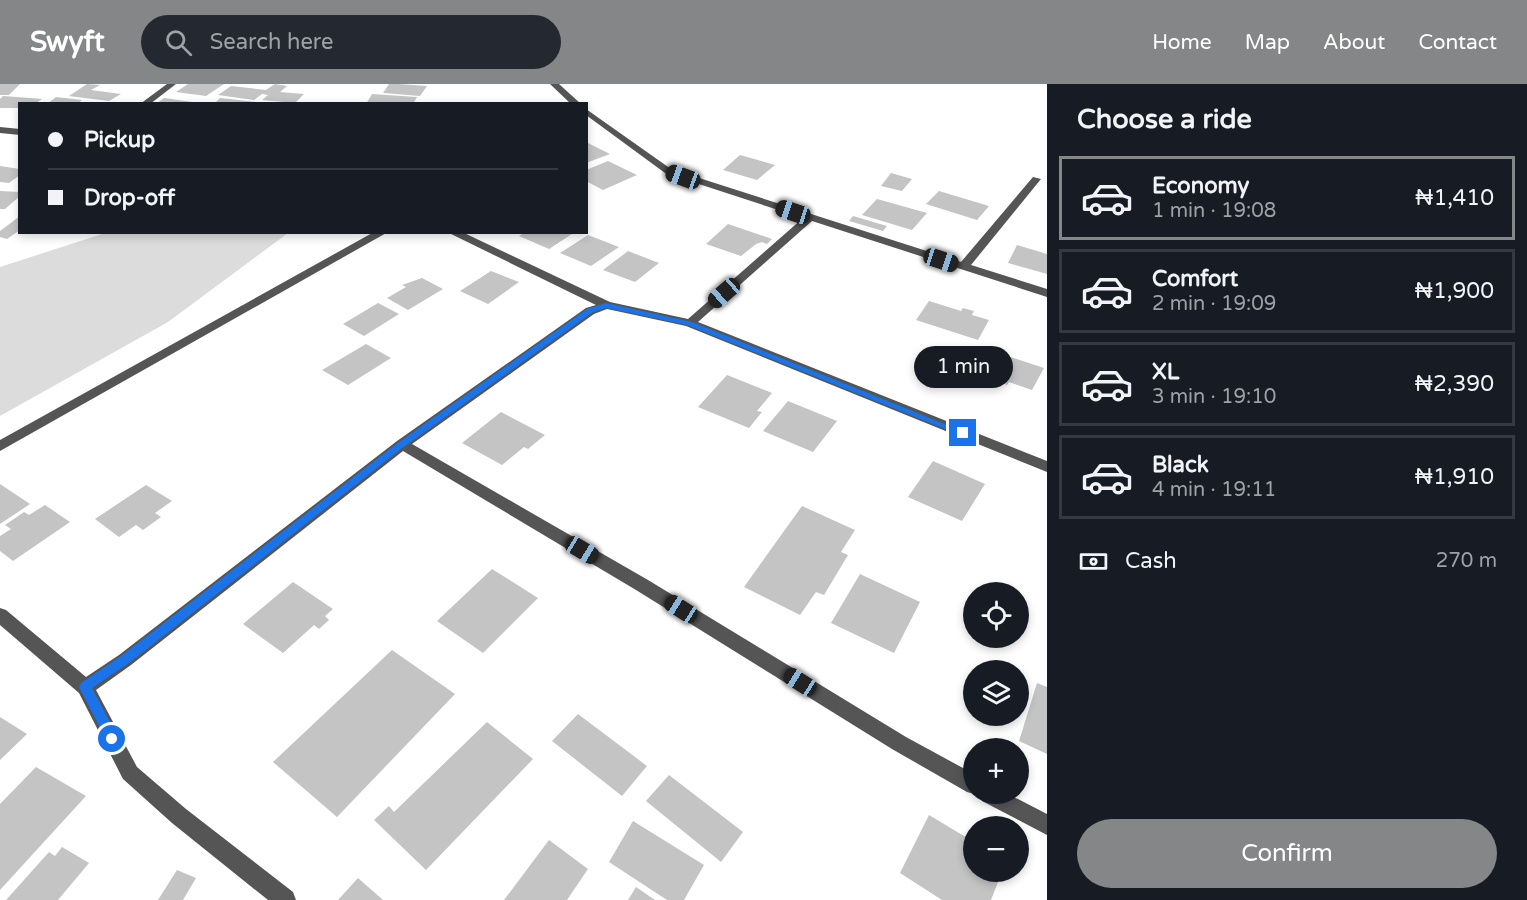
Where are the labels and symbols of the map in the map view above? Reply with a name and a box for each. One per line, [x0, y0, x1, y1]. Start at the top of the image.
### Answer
car [663, 162, 703, 192]
car [773, 198, 813, 226]
car [921, 246, 961, 274]
car [705, 274, 743, 312]
callout: 1 min [914, 346, 1012, 388]
route end [949, 419, 976, 446]
car [562, 533, 602, 567]
car [661, 592, 701, 626]
car [780, 665, 820, 699]
route start [98, 725, 125, 752]

